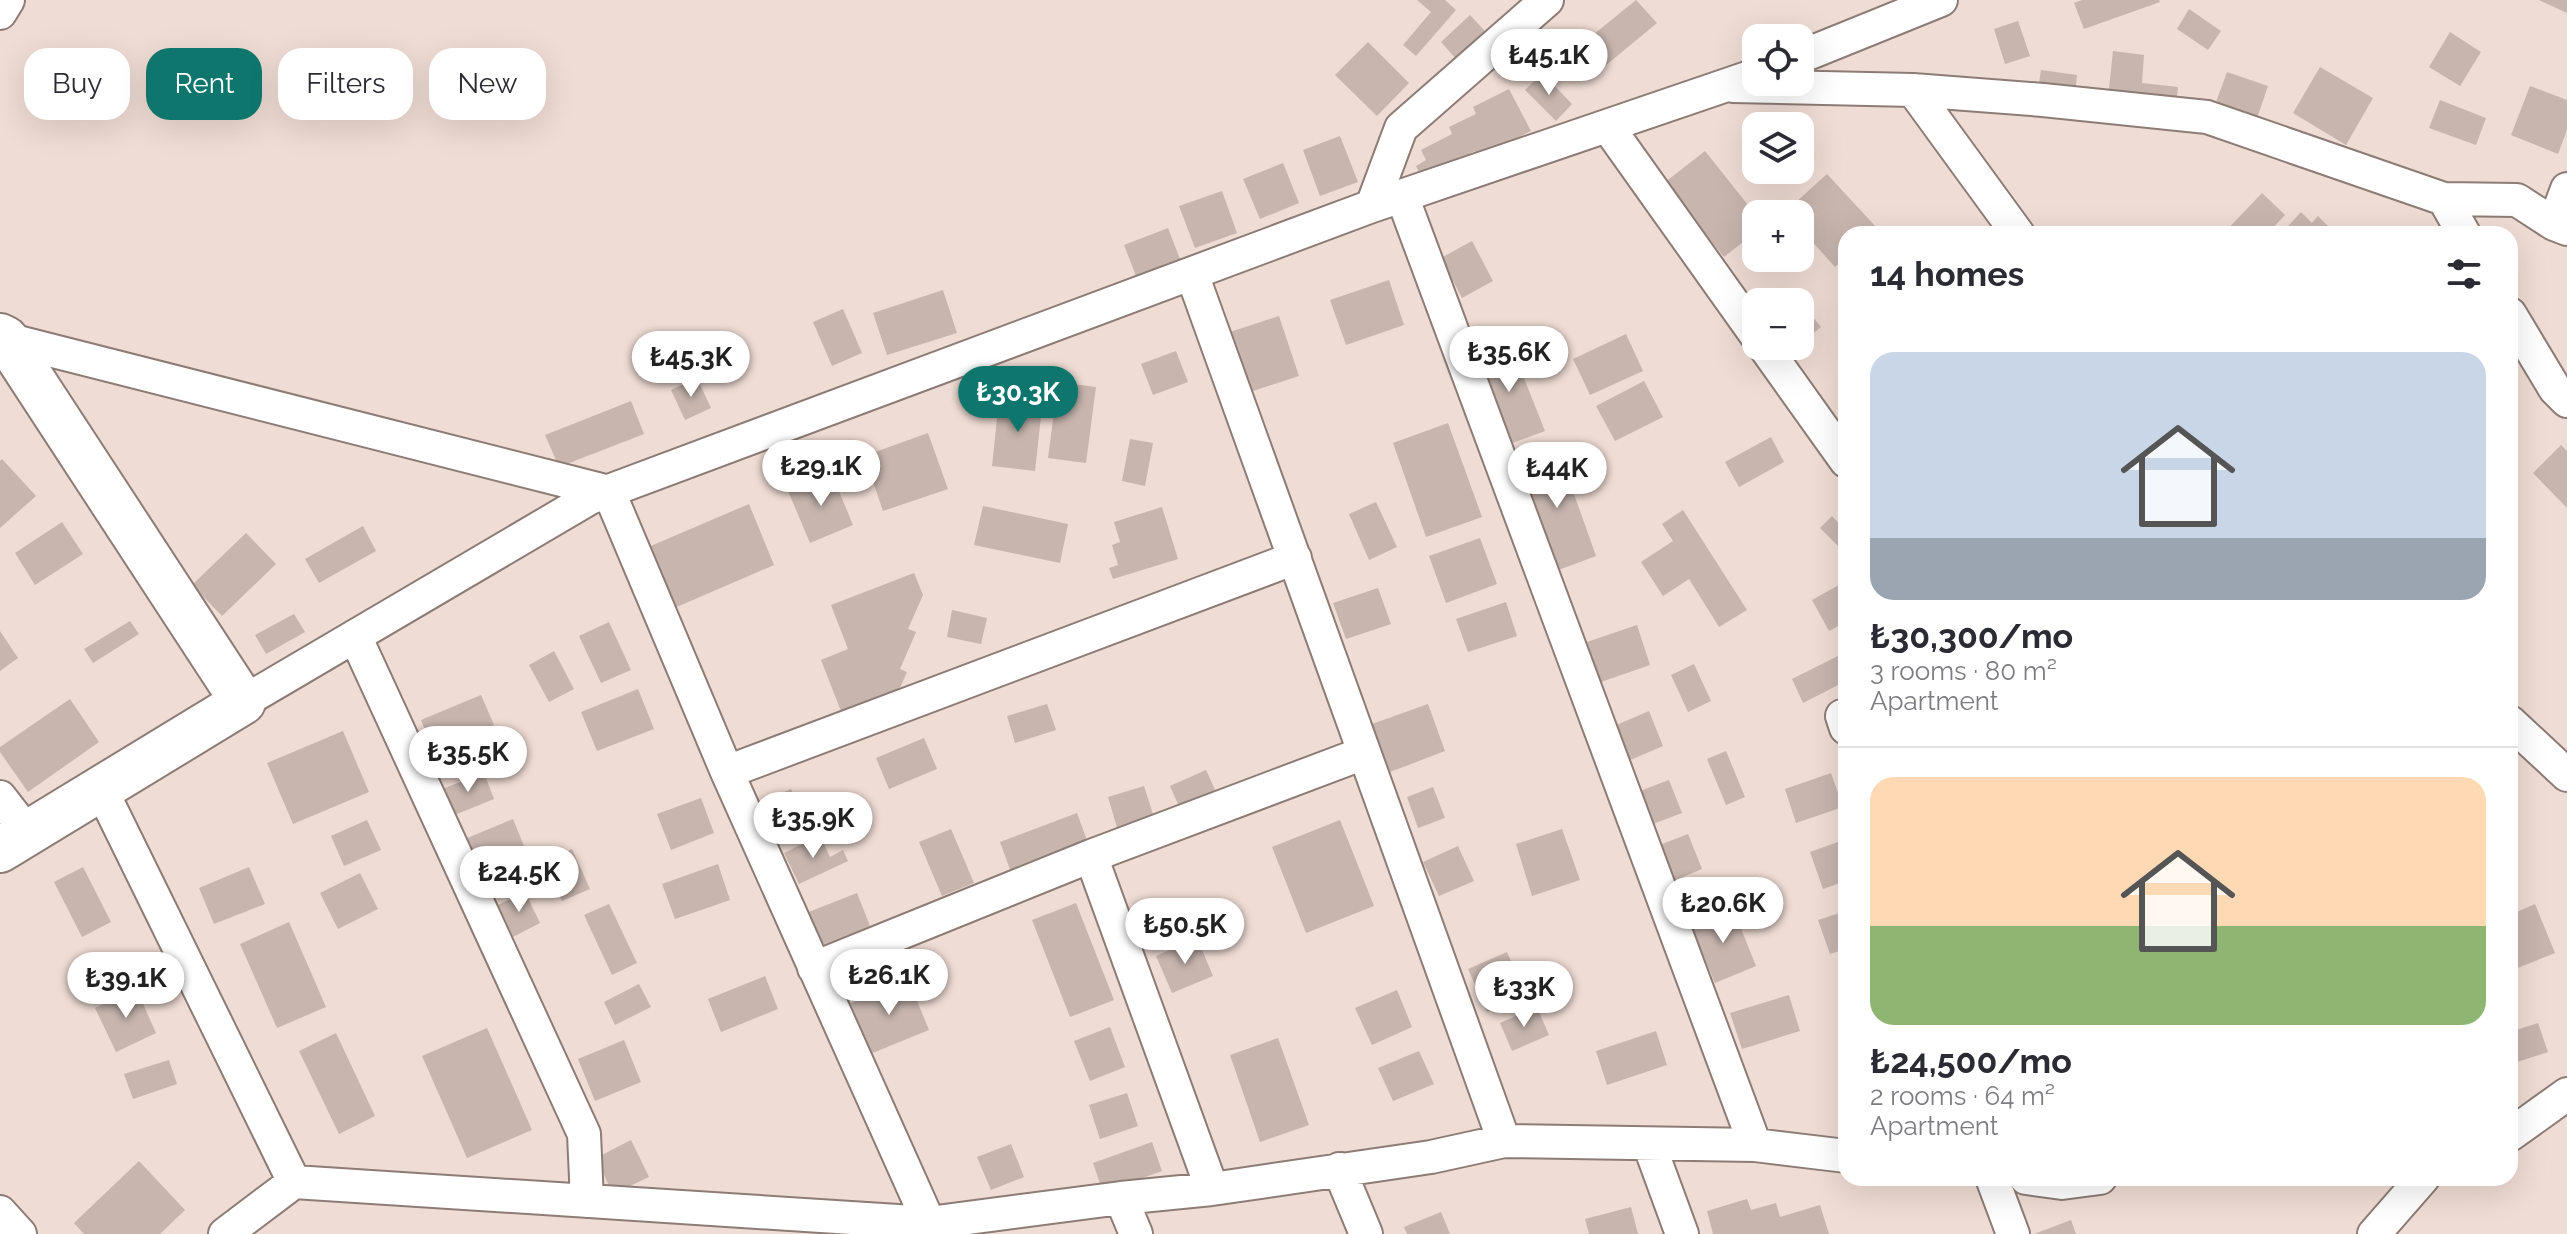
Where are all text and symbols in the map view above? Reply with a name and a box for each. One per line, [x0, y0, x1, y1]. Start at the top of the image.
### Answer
map controls [1742, 24, 1814, 360]
button: locate [1742, 24, 1814, 96]
pin: ₺45.1K [1484, 29, 1614, 97]
text: ₺45.1K [1509, 40, 1589, 70]
chip: Buy [24, 48, 130, 120]
chip: Rent [146, 48, 262, 120]
chip: Filters [278, 48, 413, 120]
chip: New [429, 48, 546, 120]
button: layers [1742, 112, 1814, 184]
button: + [1742, 200, 1814, 272]
icon: filters [2442, 252, 2486, 296]
text: 14 homes [1870, 254, 2024, 294]
button: − [1742, 288, 1814, 360]
pin: ₺35.6K [1444, 326, 1574, 394]
pin: ₺45.3K [626, 331, 756, 399]
text: ₺35.6K [1467, 337, 1551, 367]
text: ₺45.3K [650, 342, 732, 372]
pin: ₺30.3K [953, 366, 1083, 434]
text: ₺30.3K [976, 377, 1060, 407]
icon: home [2106, 404, 2250, 548]
pin: ₺29.1K [756, 440, 886, 508]
pin: ₺44K [1510, 442, 1604, 510]
text: ₺29.1K [780, 451, 862, 481]
text: ₺44K [1526, 453, 1588, 483]
text: ₺30,300/mo [1870, 616, 2073, 656]
text: 3 rooms · 80 m² [1870, 656, 2057, 686]
text: Apartment [1870, 686, 1999, 716]
pin: ₺35.5K [403, 726, 533, 794]
text: ₺35.5K [427, 737, 509, 767]
pin: ₺35.9K [748, 792, 878, 860]
text: ₺35.9K [772, 803, 854, 833]
icon: home [2106, 829, 2250, 973]
pin: ₺24.5K [454, 846, 584, 914]
text: ₺24.5K [478, 857, 560, 887]
pin: ₺20.6K [1658, 877, 1788, 945]
text: ₺20.6K [1680, 888, 1766, 918]
pin: ₺50.5K [1120, 898, 1250, 966]
text: ₺50.5K [1143, 909, 1227, 939]
pin: ₺26.1K [824, 949, 954, 1017]
pin: ₺39.1K [61, 952, 191, 1020]
text: ₺26.1K [848, 960, 930, 990]
pin: ₺33K [1477, 961, 1571, 1029]
text: ₺39.1K [85, 963, 167, 993]
text: ₺33K [1493, 972, 1555, 1002]
text: ₺24,500/mo [1870, 1041, 2072, 1081]
text: 2 rooms · 64 m² [1870, 1081, 2055, 1111]
text: Apartment [1870, 1111, 1999, 1141]

